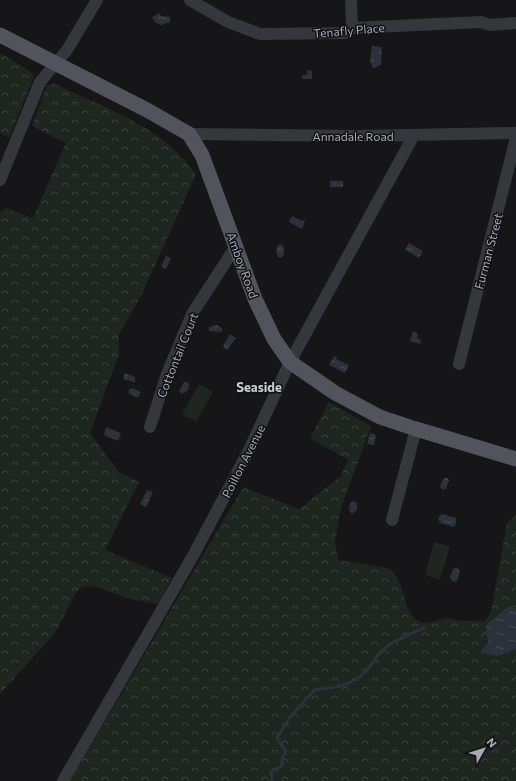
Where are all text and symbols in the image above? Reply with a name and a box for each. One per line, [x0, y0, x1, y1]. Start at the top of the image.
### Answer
street label: Tenafly Place [313, 20, 385, 40]
street label: Annadale Road [312, 129, 394, 143]
street label: Furman Street [471, 211, 505, 291]
street label: Amboy Road [225, 230, 261, 300]
street label: Cottontail Court [154, 310, 200, 400]
district label: Seaside [236, 379, 282, 395]
street label: Poillon Avenue [219, 422, 267, 500]
north arrow [464, 729, 504, 769]
text: N [485, 735, 500, 750]

